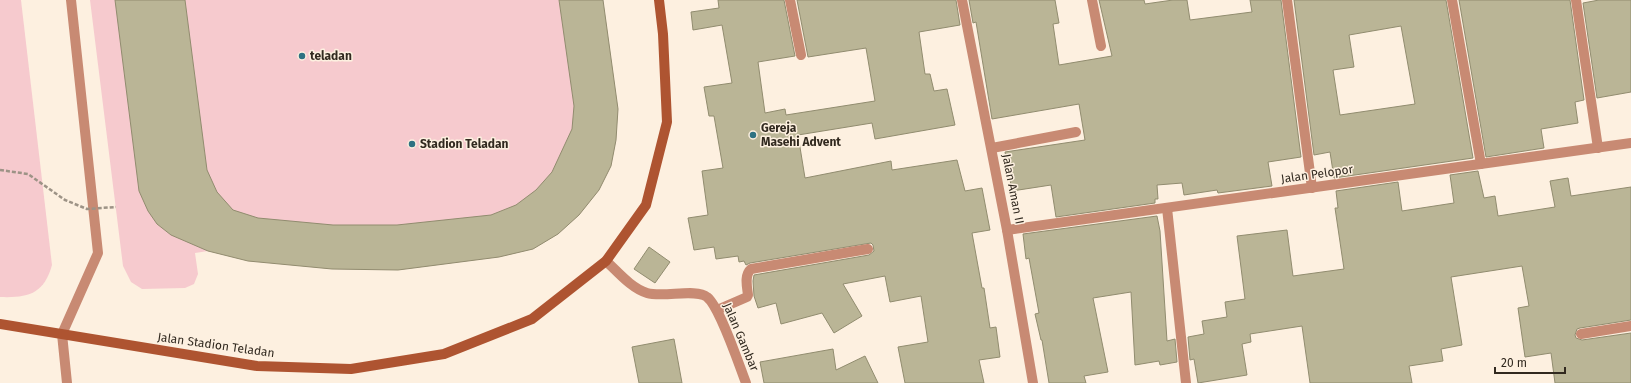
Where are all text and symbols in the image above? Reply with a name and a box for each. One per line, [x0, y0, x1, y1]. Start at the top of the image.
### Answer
place label: teladan [310, 49, 352, 63]
marker: teladan [297, 51, 307, 61]
place label: Gereja Masehi Advent [761, 121, 841, 149]
marker: Gereja Masehi Advent [748, 130, 758, 140]
place label: Stadion Teladan [420, 137, 509, 151]
marker: Stadion Teladan [407, 139, 417, 149]
street label: Jalan Aman II [999, 153, 1027, 225]
street label: Jalan Pelopor [1280, 162, 1354, 186]
street label: Jalan Gambar [720, 301, 762, 374]
street label: Jalan Stadion Teladan [157, 330, 275, 360]
scale bar [1495, 349, 1565, 375]
text: 20 m [1501, 356, 1527, 370]

